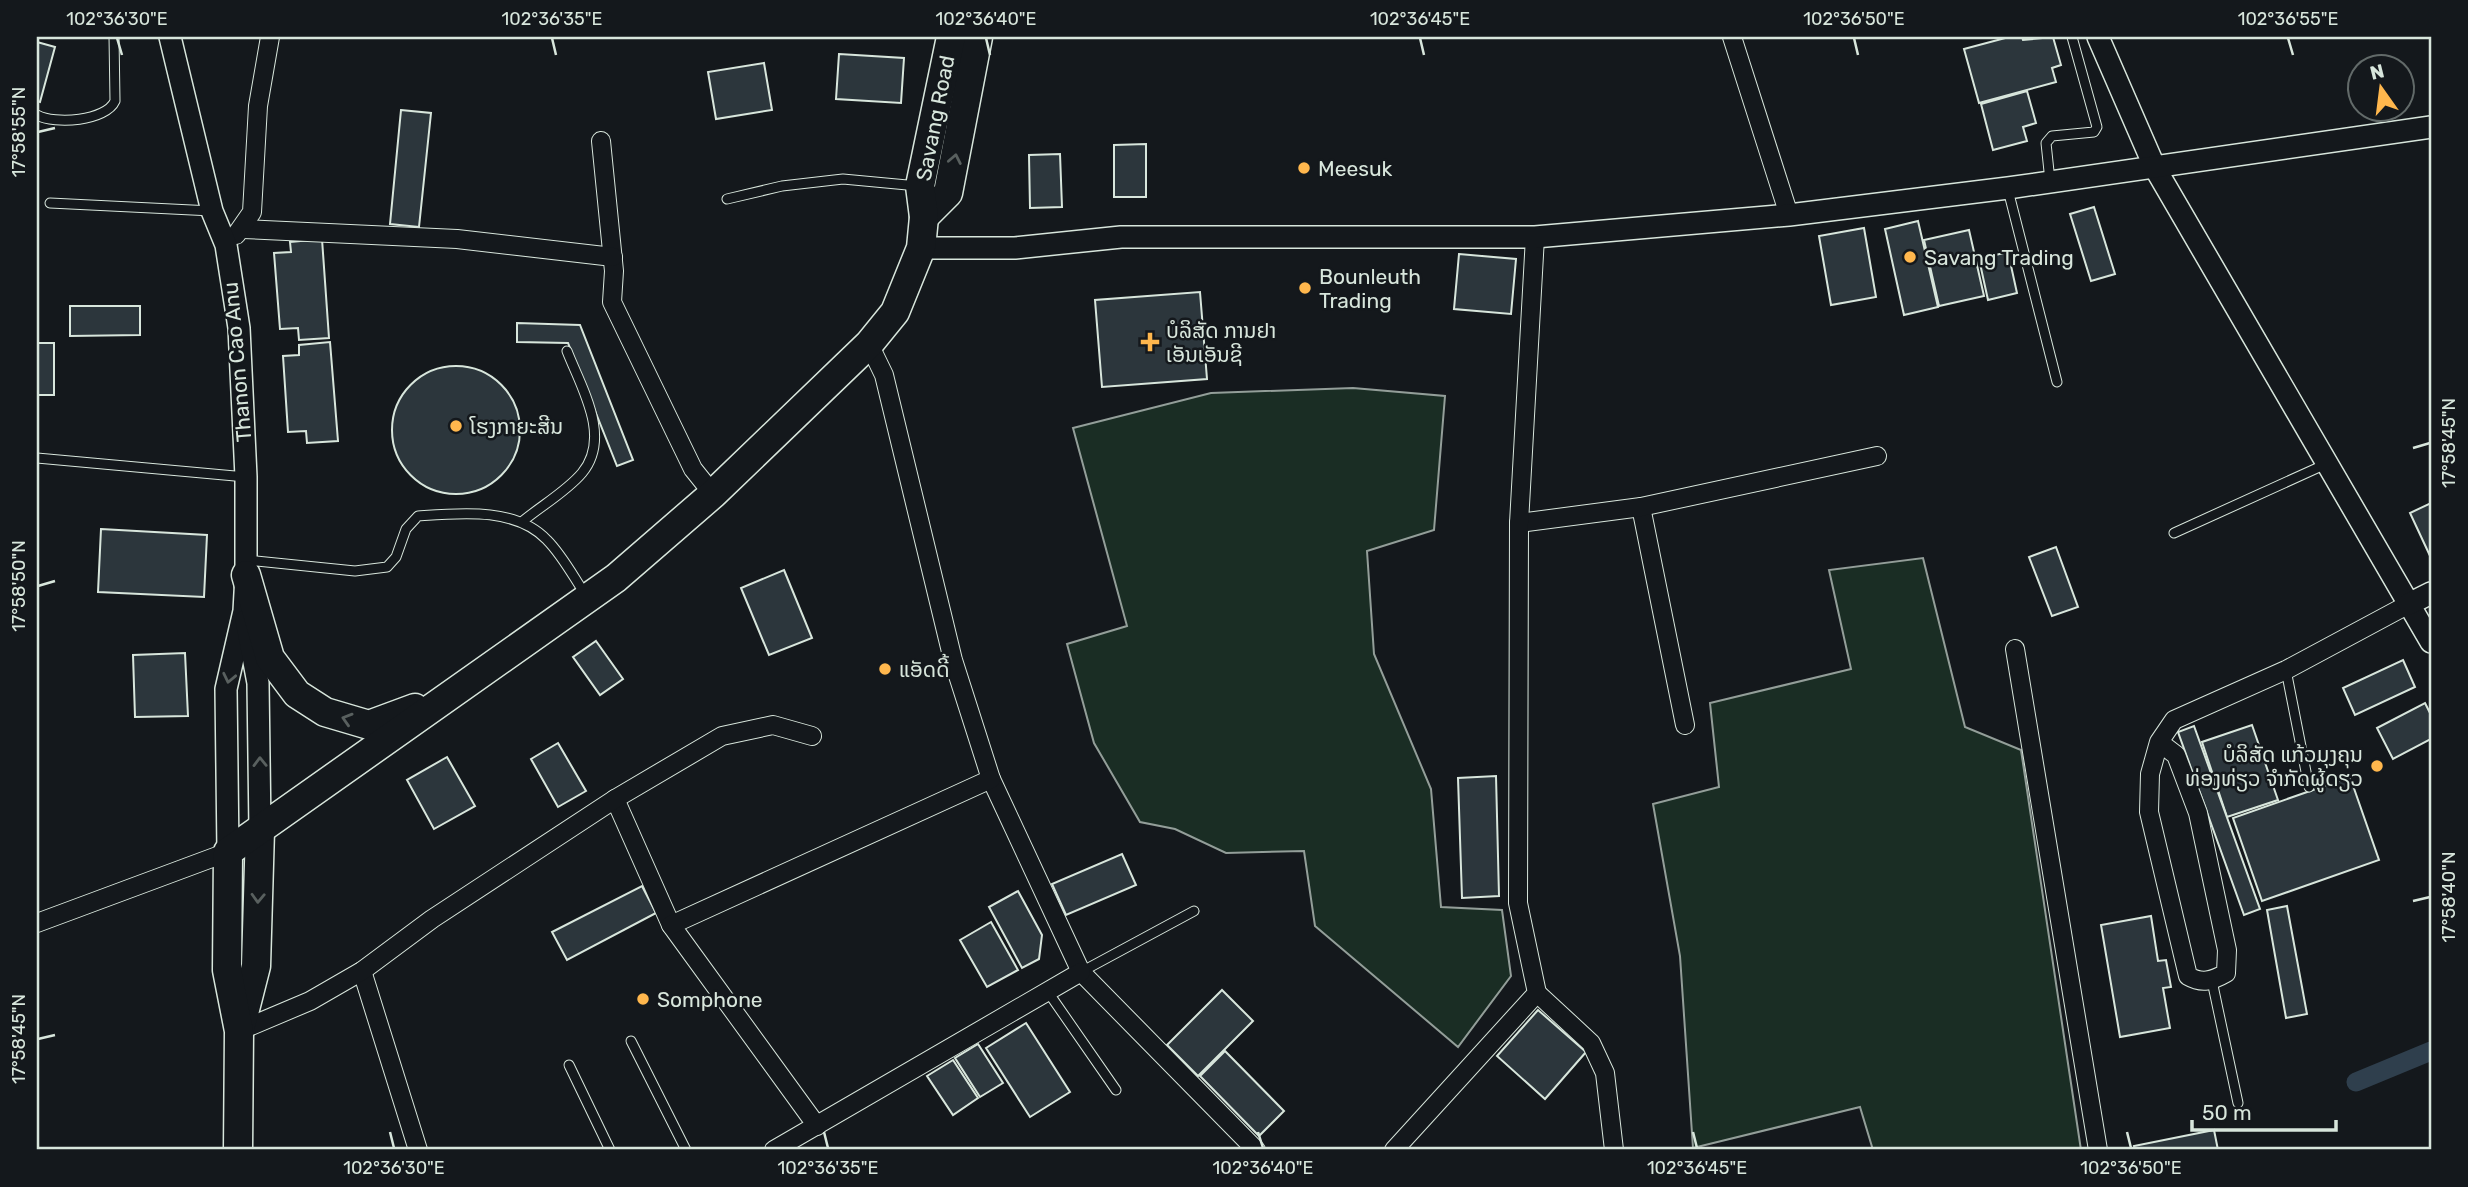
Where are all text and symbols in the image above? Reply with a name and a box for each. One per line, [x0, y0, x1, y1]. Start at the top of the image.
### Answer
text: 102°36'30"E [66, 8, 168, 30]
text: 102°36'35"E [502, 8, 602, 30]
text: 102°36'40"E [936, 8, 1036, 30]
text: 102°36'45"E [1370, 8, 1470, 30]
text: 102°36'50"E [1803, 8, 1905, 30]
text: 102°36'55"E [2238, 8, 2338, 30]
north arrow [2346, 52, 2416, 122]
street label: Savang Road [911, 53, 959, 183]
text: N [2368, 59, 2386, 85]
text: 17°58'55"N [8, 87, 30, 177]
one-way arrow [946, 153, 961, 165]
place label: Meesuk [1318, 156, 1393, 181]
marker: Meesuk [1296, 160, 1312, 176]
place label: Savang Trading [1924, 245, 2074, 270]
marker: Savang Trading [1902, 249, 1918, 265]
place label: Bounleuth Trading [1319, 264, 1421, 313]
marker: Bounleuth Trading [1297, 280, 1313, 296]
street label: Thanon Cao Anu [218, 281, 256, 443]
place label: ບໍລິສັດ ການຢາ ເອັນເອັນຊີ [1166, 318, 1276, 367]
marker: ບໍລິສັດ ການຢາ ເອັນເອັນຊີ [1140, 332, 1160, 352]
text: 17°58'45"N [2438, 398, 2460, 488]
place label: ໂຮງກາຍະສີນ [469, 414, 563, 439]
marker: ໂຮງກາຍະສີນ [448, 418, 464, 434]
text: 17°58'50"N [8, 540, 30, 632]
place label: ແອັດດີ້ [899, 653, 950, 682]
marker: ແອັດດີ້ [877, 661, 893, 677]
one-way arrow [223, 672, 237, 684]
one-way arrow [341, 713, 353, 728]
place label: ບໍລິສັດ ແກ້ວມຸງຄຸນ ທ່ອງທ່ຽວ ຈຳກັດຜູ້ດຽວ [2185, 742, 2363, 793]
one-way arrow [252, 756, 267, 767]
marker: ບໍລິສັດ ແກ້ວມຸງຄຸນ ທ່ອງທ່ຽວ ຈຳກັດຜູ້ດຽວ [2369, 758, 2385, 774]
text: 17°58'40"N [2438, 852, 2460, 942]
one-way arrow [250, 894, 266, 904]
place label: Somphone [657, 987, 763, 1012]
marker: Somphone [635, 991, 651, 1007]
text: 17°58'45"N [8, 994, 30, 1084]
scale bar [2192, 1089, 2335, 1133]
text: 50 m [2202, 1100, 2252, 1125]
text: 102°36'30"E [343, 1157, 445, 1179]
text: 102°36'35"E [778, 1157, 878, 1179]
text: 102°36'40"E [1213, 1157, 1313, 1179]
text: 102°36'45"E [1647, 1157, 1747, 1179]
text: 102°36'50"E [2080, 1157, 2182, 1179]

